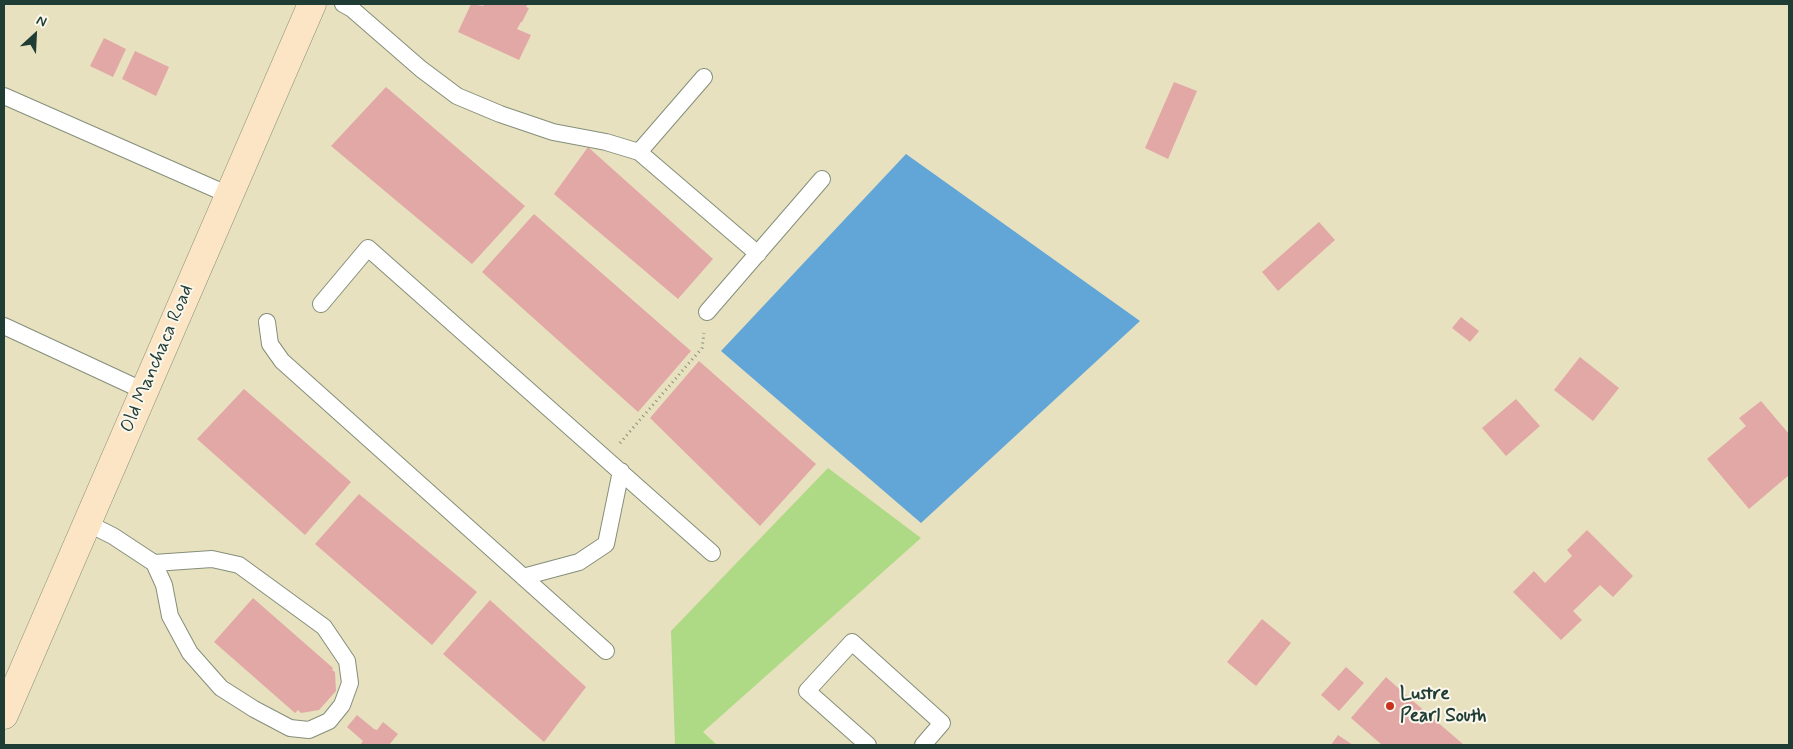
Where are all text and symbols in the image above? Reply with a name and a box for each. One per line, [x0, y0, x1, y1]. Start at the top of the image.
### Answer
north arrow [10, 10, 60, 60]
text: N [33, 11, 49, 32]
street label: Old Manchaca Road [117, 282, 199, 436]
place label: Lustre Pearl South [1400, 684, 1486, 728]
marker: Lustre Pearl South [1384, 700, 1396, 712]

